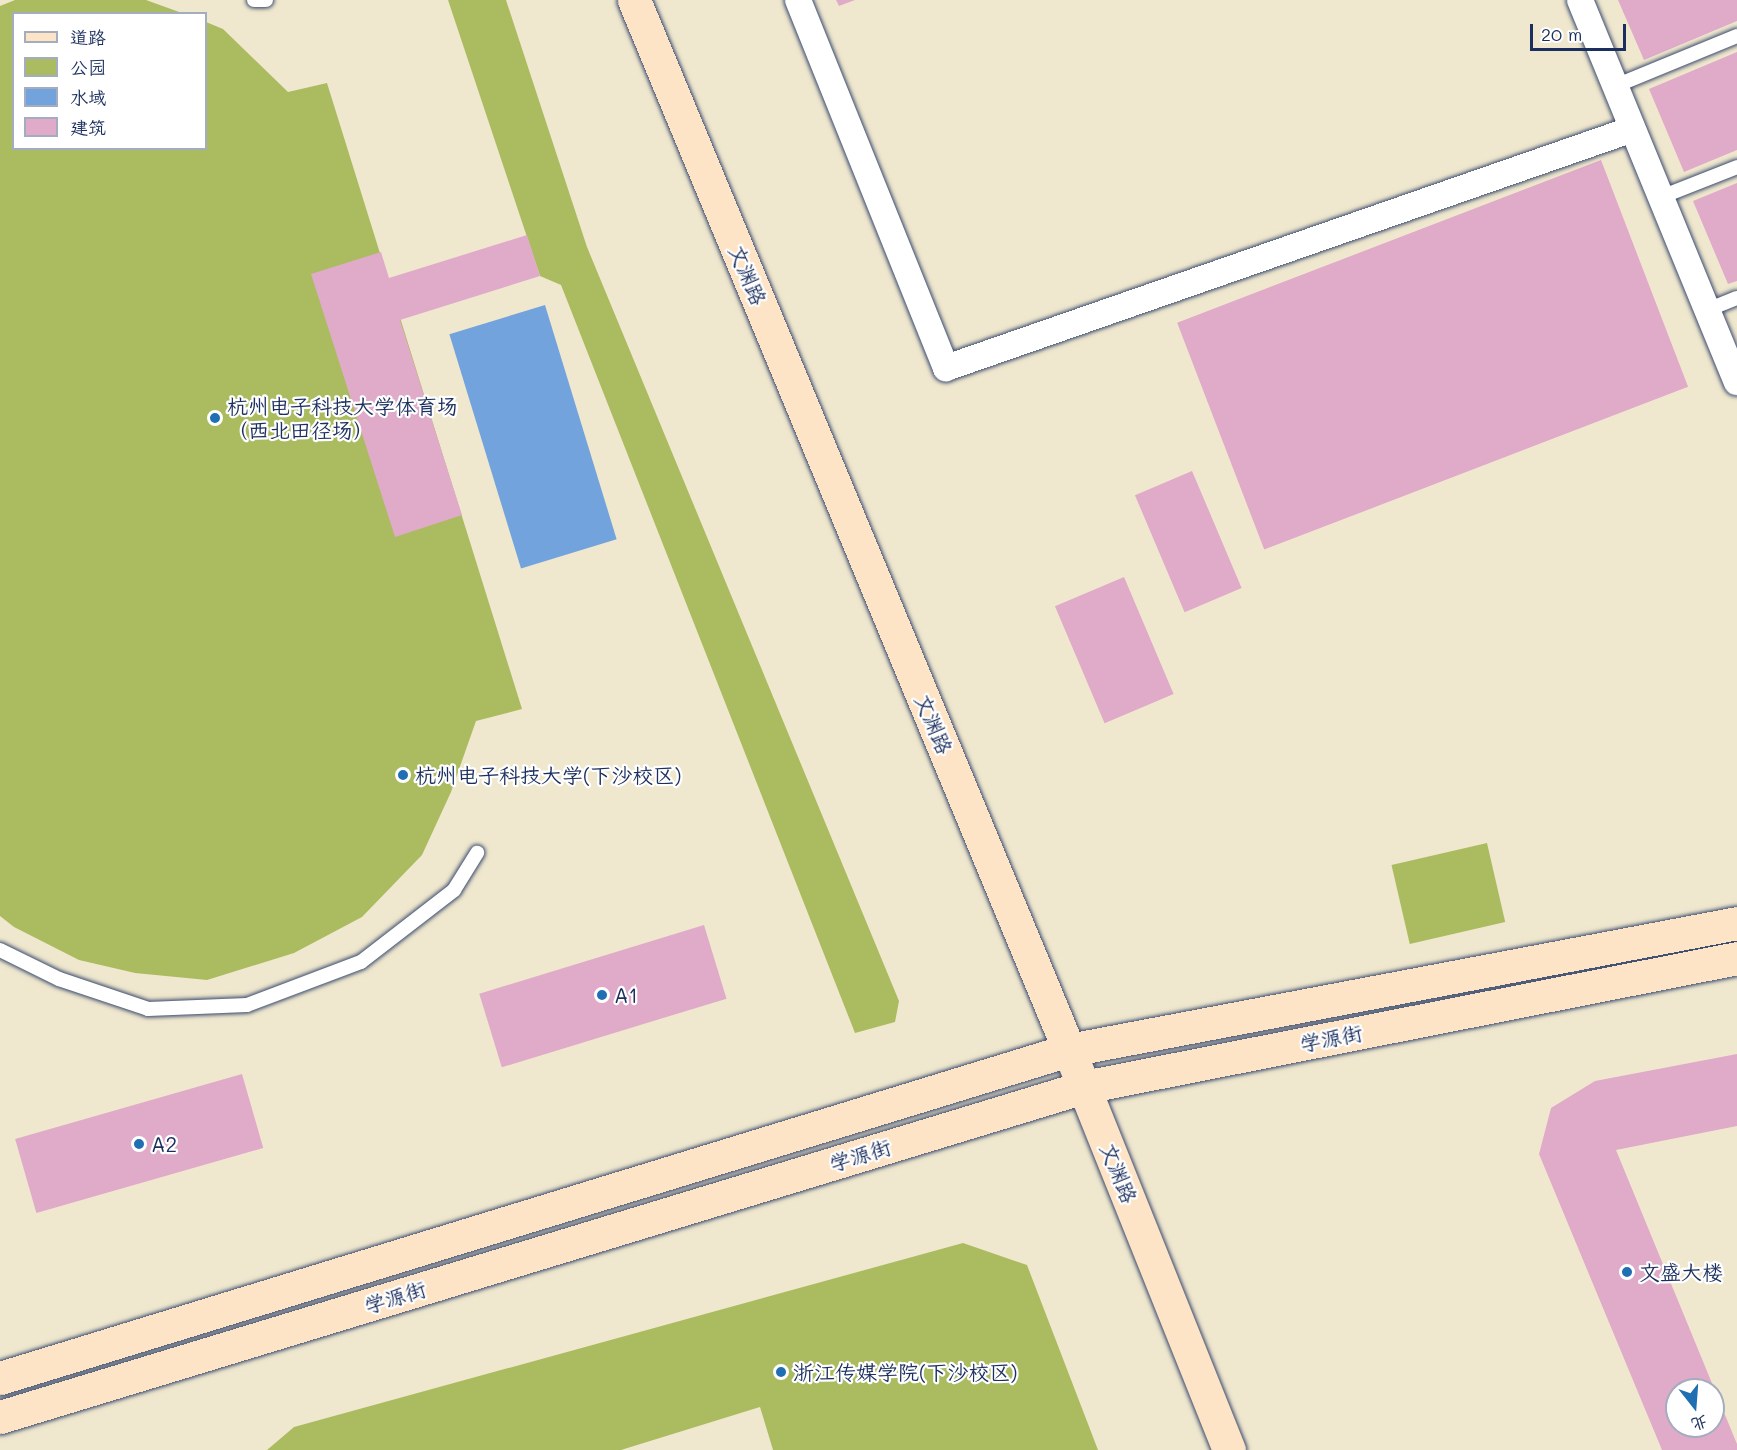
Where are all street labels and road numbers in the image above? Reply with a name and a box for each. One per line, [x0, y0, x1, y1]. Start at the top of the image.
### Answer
street label: 文渊路 [724, 241, 772, 309]
street label: 文渊路 [910, 690, 958, 758]
street label: 学源街 [1298, 1020, 1364, 1056]
street label: 学源街 [826, 1134, 894, 1176]
street label: 文渊路 [1096, 1139, 1142, 1207]
street label: 学源街 [361, 1276, 429, 1318]

